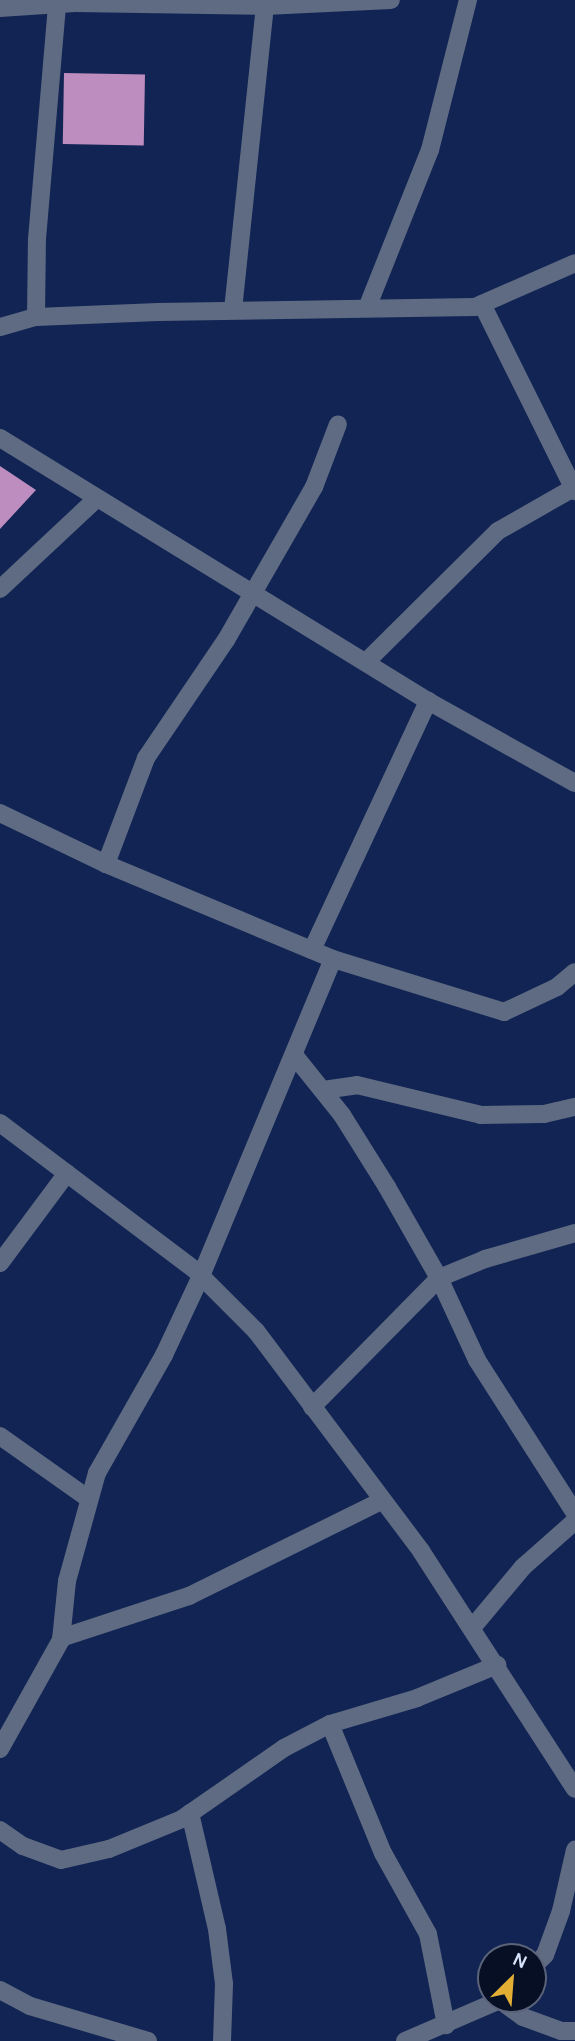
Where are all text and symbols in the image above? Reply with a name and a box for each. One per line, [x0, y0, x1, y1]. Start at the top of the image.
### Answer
north arrow [477, 1943, 547, 2013]
text: N [509, 1948, 531, 1974]

